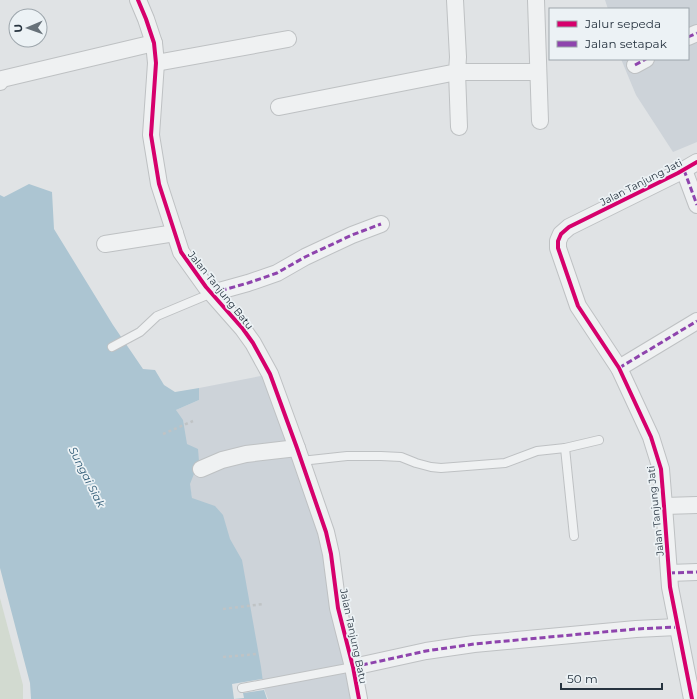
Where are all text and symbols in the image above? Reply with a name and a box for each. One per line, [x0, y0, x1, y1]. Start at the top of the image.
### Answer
north arrow [8, 8, 48, 48]
legend [549, 8, 689, 60]
text: Jalur sepeda [584, 16, 661, 31]
text: U [11, 24, 25, 33]
text: Jalan setapak [584, 36, 668, 51]
street label: Jalan Tanjung Jati [597, 156, 684, 209]
street label: Jalan Tanjung Batu [184, 248, 256, 332]
water label: Sungai Siak [66, 444, 108, 510]
street label: Jalan Tanjung Jati [644, 465, 667, 558]
street label: Jalan Tanjung Batu [337, 586, 370, 685]
scale bar [561, 665, 662, 691]
text: 50 m [567, 671, 598, 686]

